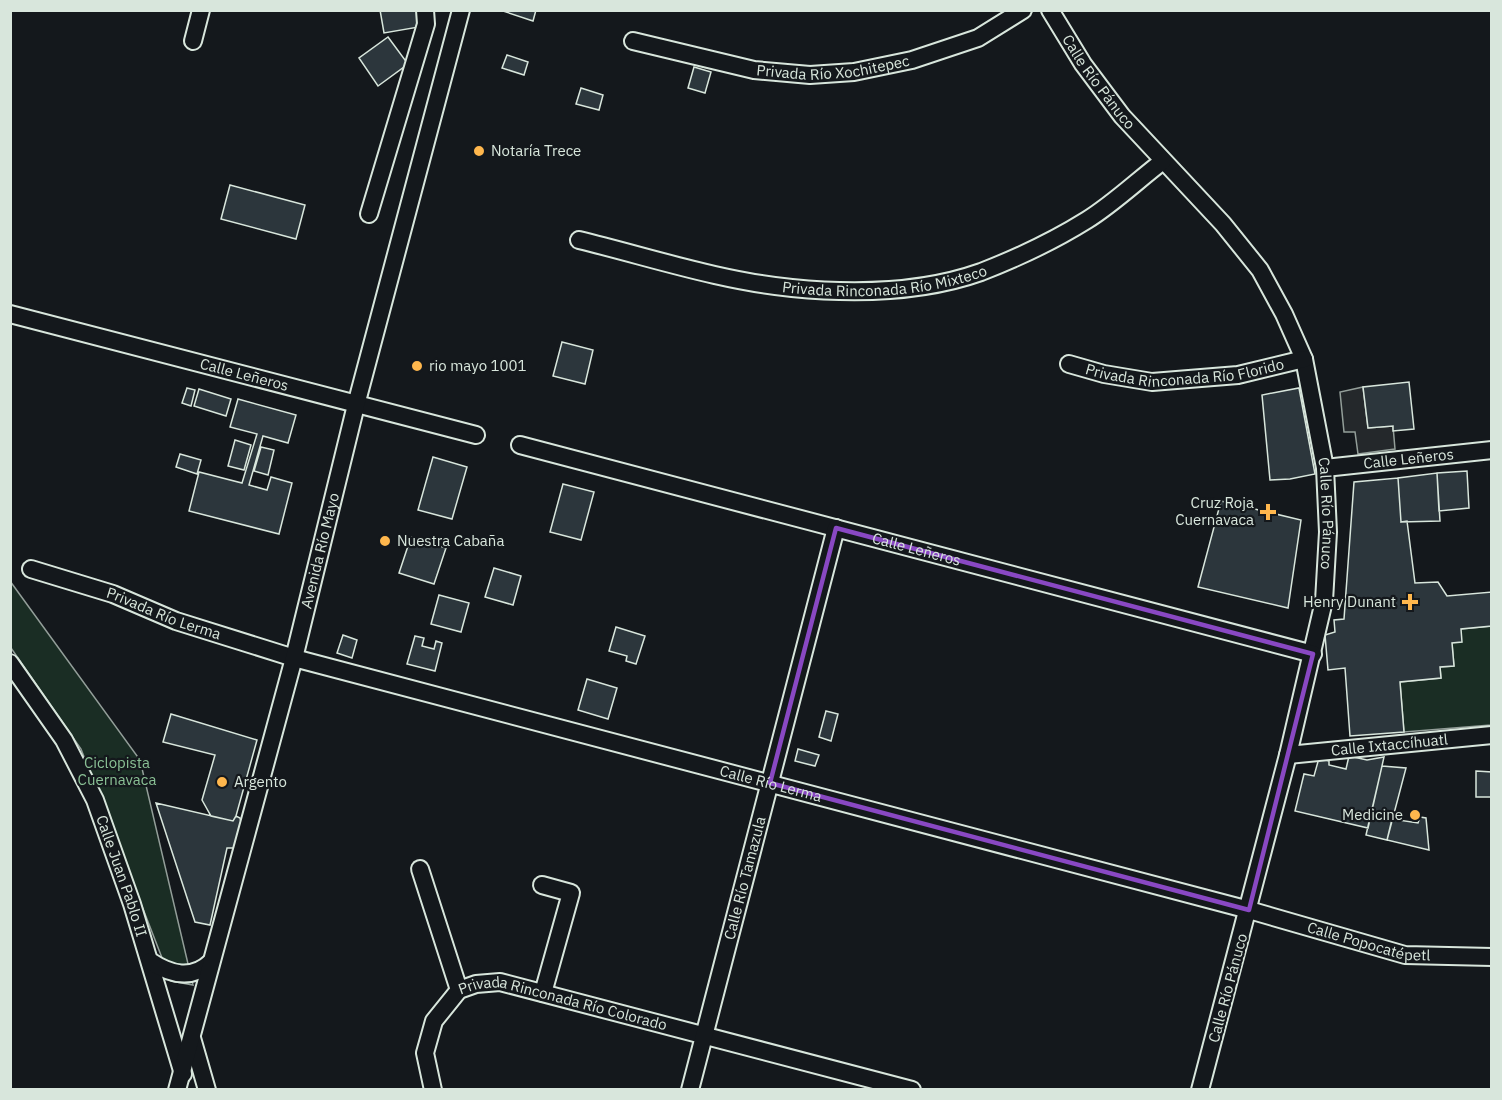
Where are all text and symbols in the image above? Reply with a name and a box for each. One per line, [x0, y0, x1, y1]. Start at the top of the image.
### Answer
street label: Calle Río Pánuco [1058, 31, 1140, 133]
street label: Privada Río Xochitepec [756, 51, 911, 84]
place label: Notaría Trece [491, 141, 581, 160]
marker: Notaría Trece [472, 144, 486, 158]
street label: Privada Rinconada Río Mixteco [781, 261, 989, 300]
street label: Calle Leñeros [198, 354, 291, 395]
street label: Privada Rinconada Río Florido [1083, 354, 1286, 391]
place label: rio mayo 1001 [429, 356, 527, 375]
marker: rio mayo 1001 [410, 359, 424, 373]
street label: Calle Leñeros [1362, 444, 1455, 473]
street label: Calle Río Pánuco [1314, 456, 1338, 570]
street label: Avenida Río Mayo [296, 491, 343, 611]
place label: Cruz Roja Cuernavaca [1175, 493, 1254, 529]
marker: Cruz Roja Cuernavaca [1259, 503, 1277, 521]
street label: Calle Leñeros [870, 528, 963, 570]
place label: Nuestra Cabaña [397, 531, 504, 550]
marker: Nuestra Cabaña [378, 534, 392, 548]
street label: Privada Río Lerma [104, 583, 223, 643]
place label: Henry Dunant [1303, 592, 1396, 611]
marker: Henry Dunant [1401, 593, 1419, 611]
street label: Calle Ixtaccíhuatl [1330, 729, 1449, 760]
park label: Ciclopista Cuernavaca [78, 753, 156, 789]
street label: Calle Río Lerma [718, 761, 824, 806]
place label: Argento [234, 772, 287, 791]
marker: Argento [215, 775, 229, 789]
place label: Medicine [1342, 805, 1403, 824]
marker: Medicine [1408, 808, 1422, 822]
street label: Calle Juan Pablo II [92, 812, 151, 939]
street label: Calle Río Tamazula [719, 814, 770, 942]
street label: Calle Popocatépetl [1305, 917, 1431, 965]
street label: Calle Río Pánuco [1204, 931, 1251, 1045]
street label: Privada Rinconada Río Colorado [456, 972, 669, 1034]

